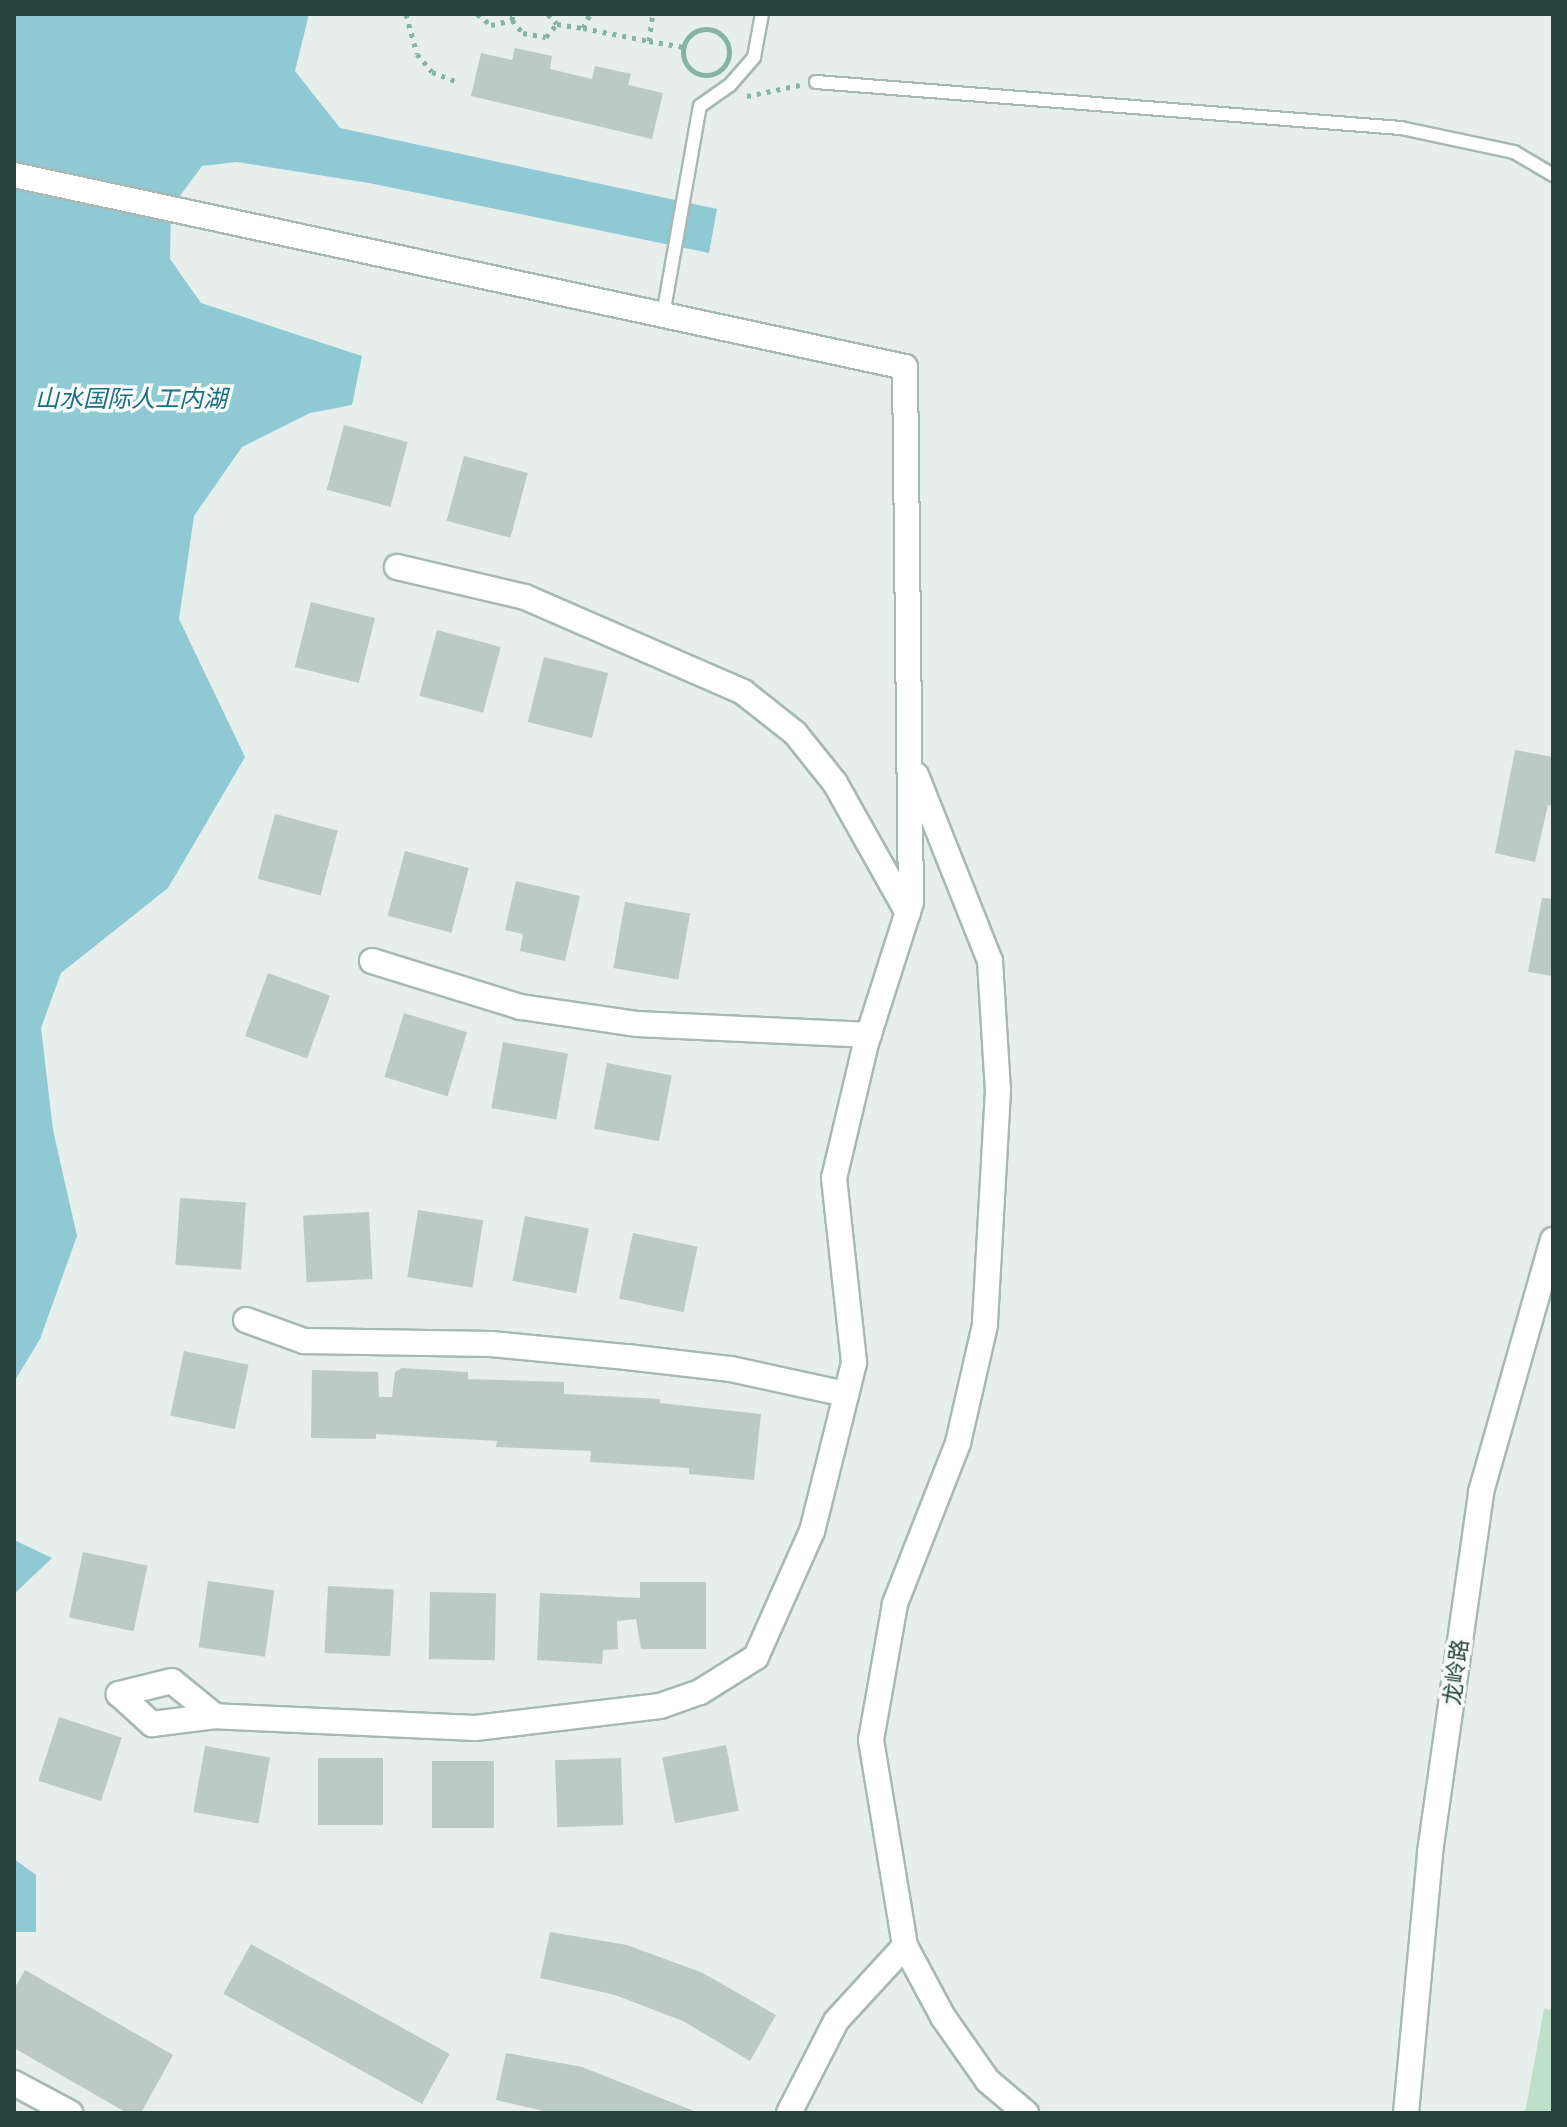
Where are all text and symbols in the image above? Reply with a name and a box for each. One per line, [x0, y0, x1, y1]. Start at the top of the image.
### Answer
water label: 山水国际人工内湖 [35, 386, 227, 414]
street label: 龙岭路 [1438, 1637, 1474, 1707]

